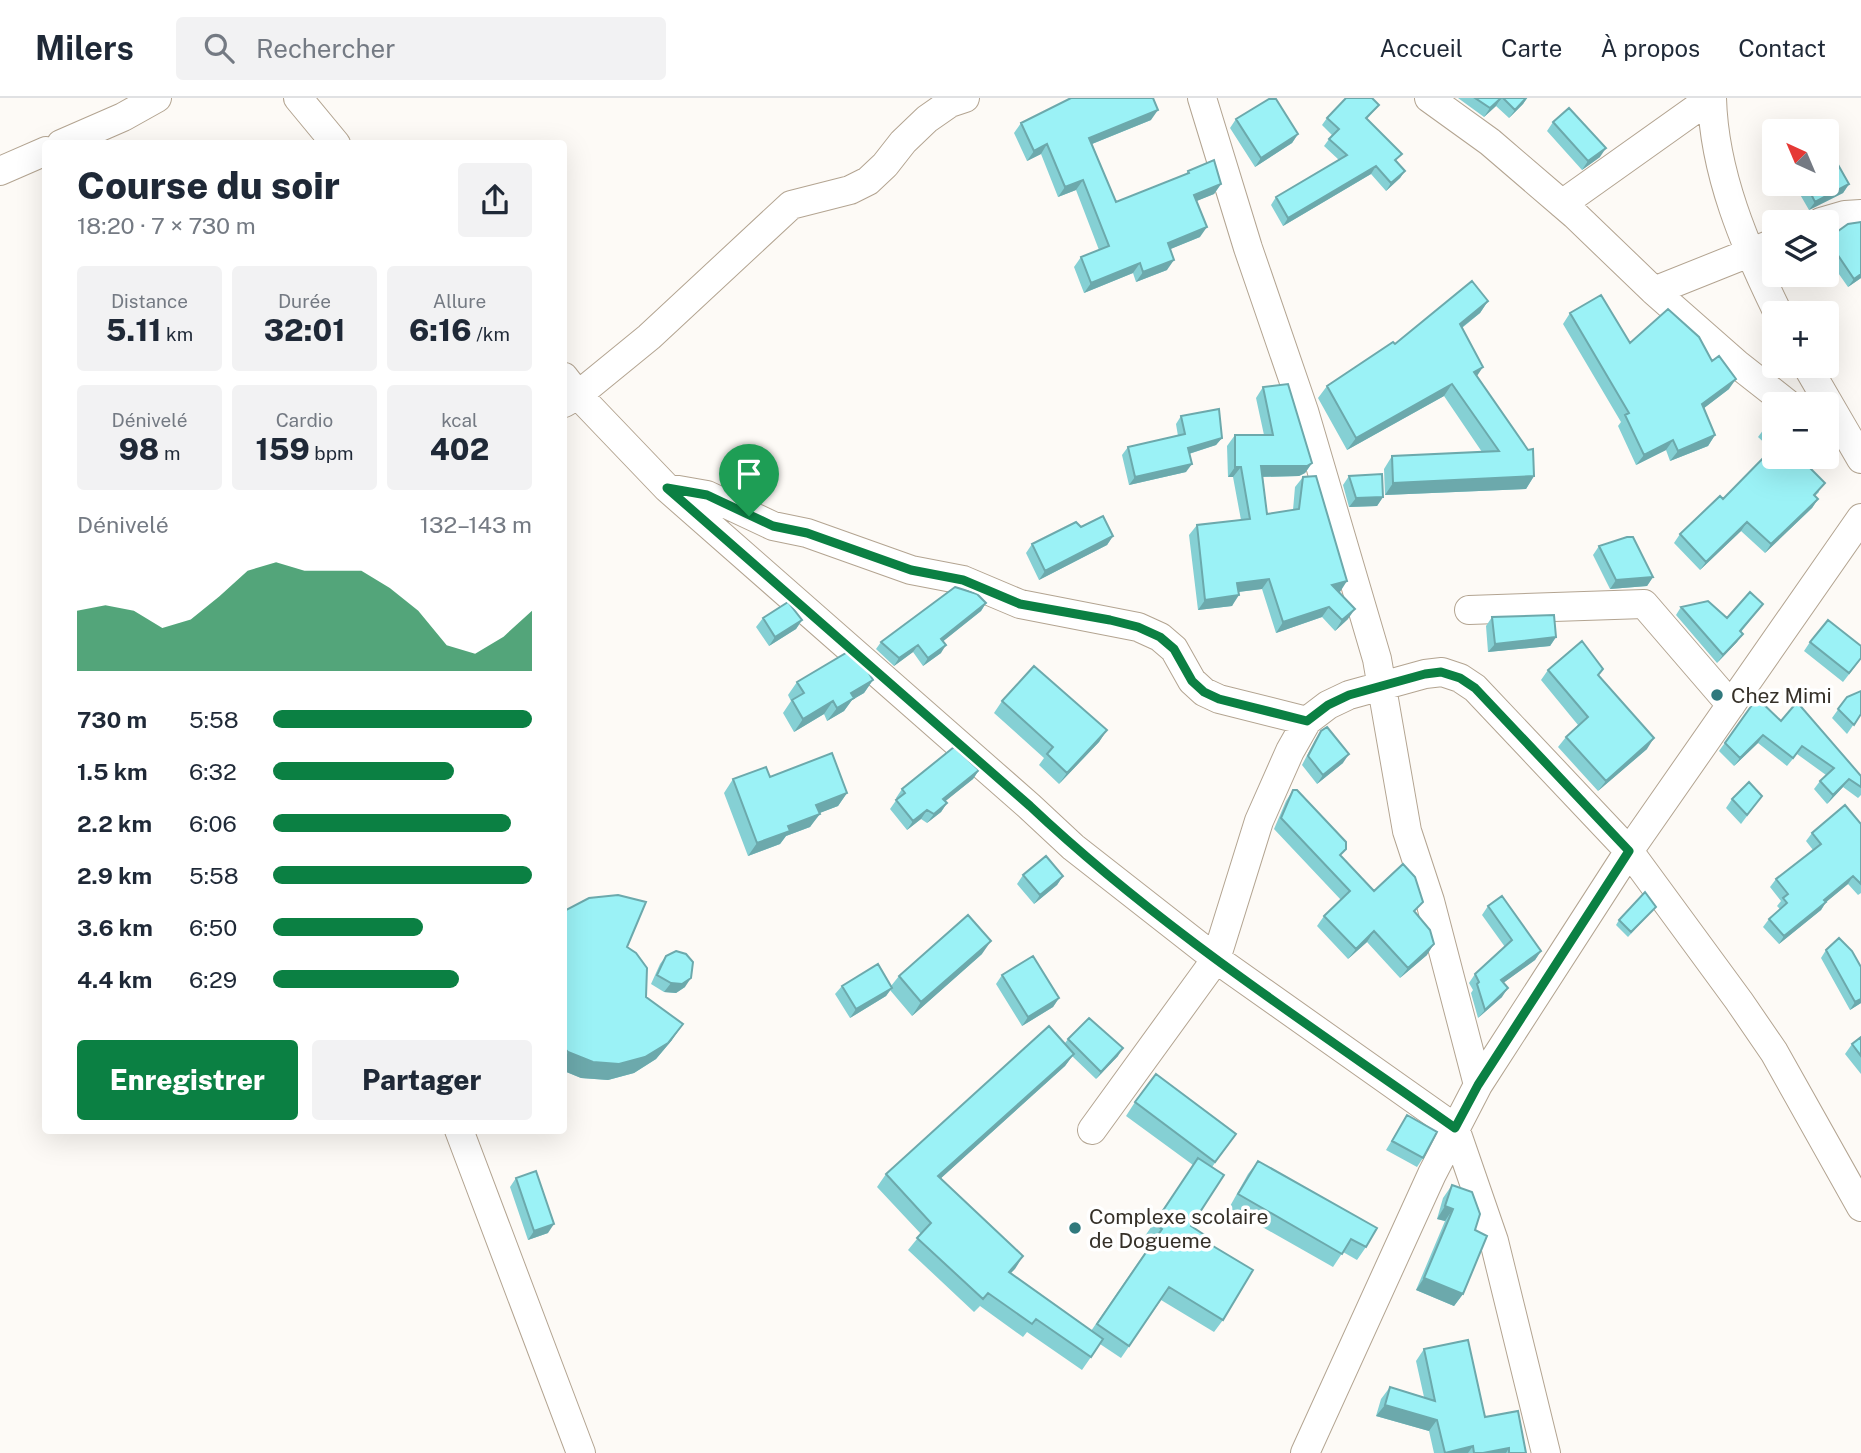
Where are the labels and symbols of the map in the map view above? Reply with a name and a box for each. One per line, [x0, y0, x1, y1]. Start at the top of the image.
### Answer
north arrow [1762, 119, 1839, 196]
pin [719, 444, 779, 516]
place label: Chez Mimi [1731, 683, 1832, 708]
marker: Chez Mimi [1709, 687, 1725, 703]
place label: Complexe scolaire de Dogueme [1089, 1204, 1268, 1253]
marker: Complexe scolaire de Dogueme [1067, 1220, 1083, 1236]

